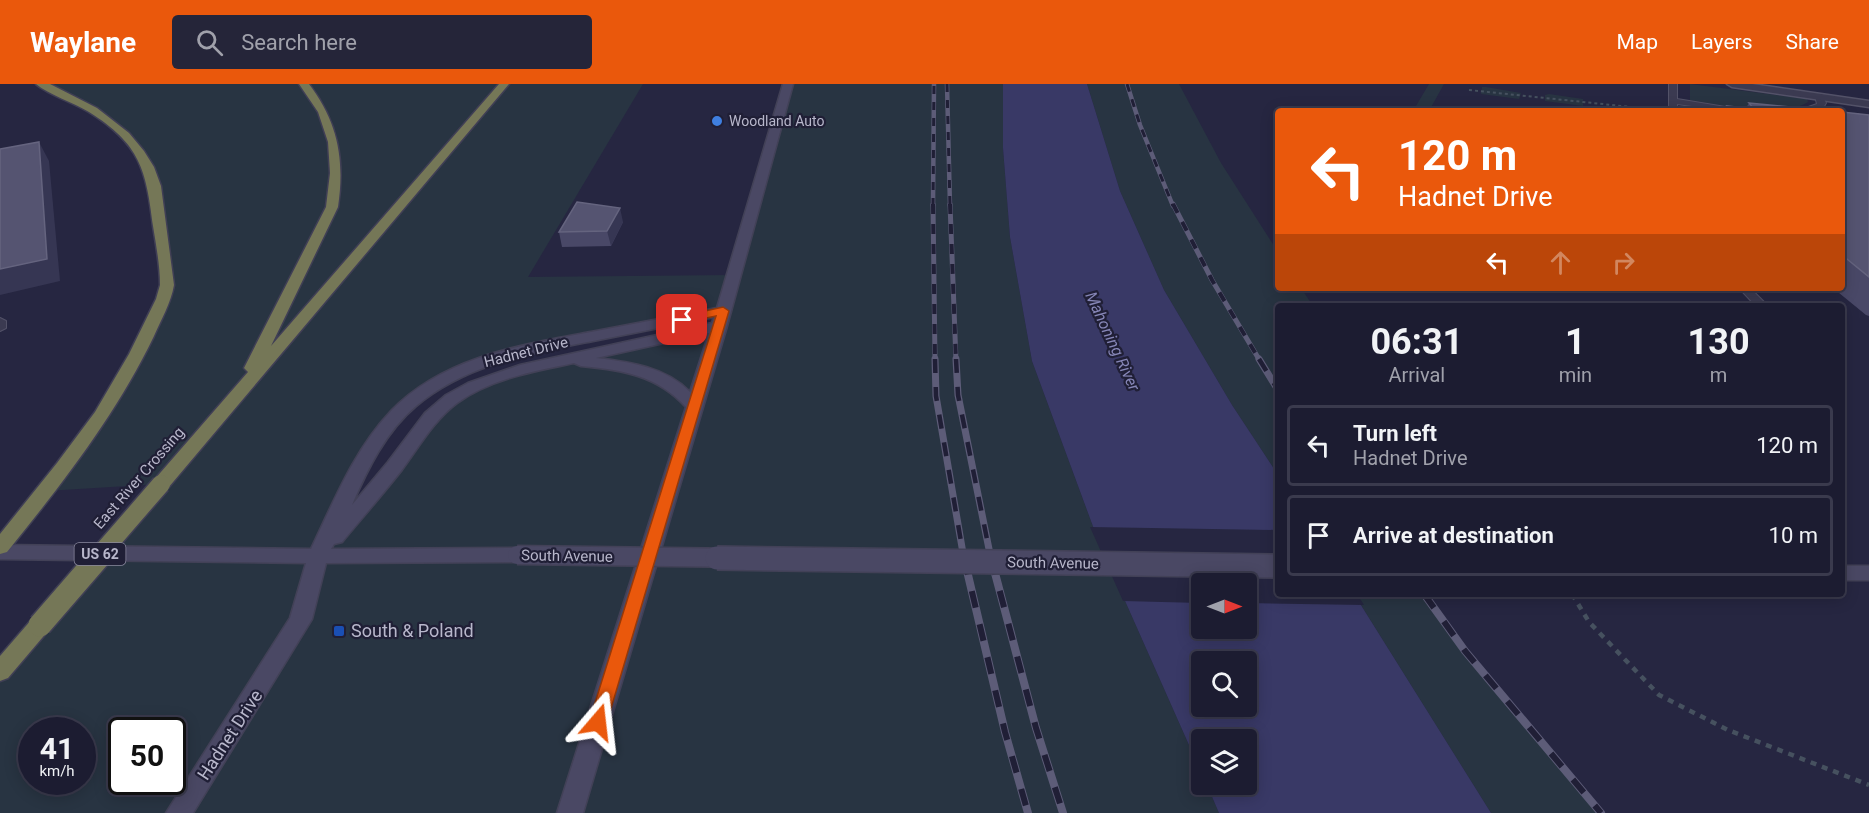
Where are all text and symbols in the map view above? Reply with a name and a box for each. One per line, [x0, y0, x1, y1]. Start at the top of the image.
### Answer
search box [172, 15, 592, 69]
text: Waylane [30, 26, 136, 59]
icon: search [193, 26, 226, 59]
text: Search here [241, 30, 357, 55]
text: Map [1616, 30, 1658, 54]
text: Layers [1691, 30, 1752, 54]
text: Share [1785, 30, 1839, 54]
place label: Woodland Auto [729, 113, 824, 129]
marker: Woodland Auto [710, 114, 724, 128]
text: 120 m [1398, 131, 1517, 180]
icon: left [1299, 132, 1377, 210]
text: Hadnet Drive [1398, 181, 1553, 213]
icon: left [1481, 246, 1514, 279]
icon: ahead [1544, 246, 1577, 279]
icon: right [1607, 246, 1640, 279]
water label: Mahoning River [1081, 289, 1144, 394]
pin [656, 294, 707, 345]
icon: arrive [665, 303, 698, 336]
text: 06:31 [1370, 321, 1463, 363]
text: 1 [1565, 321, 1586, 363]
text: 130 [1688, 321, 1750, 363]
street label: Hadnet Drive [482, 333, 570, 371]
text: Arrival [1388, 363, 1445, 387]
text: min [1559, 363, 1592, 387]
text: m [1710, 363, 1727, 387]
text: Turn left [1353, 421, 1437, 446]
street label: East River Crossing [90, 423, 188, 533]
icon: left [1302, 429, 1335, 462]
text: 120 m [1756, 433, 1818, 458]
text: Hadnet Drive [1353, 446, 1468, 470]
icon: arrive [1302, 519, 1335, 552]
text: Arrive at destination [1353, 523, 1554, 548]
text: 10 m [1769, 523, 1818, 548]
road number: US 62 [74, 543, 126, 565]
street label: South Avenue [521, 546, 613, 566]
street label: South Avenue [1007, 553, 1099, 573]
north arrow [1191, 573, 1257, 639]
map controls [1191, 573, 1257, 795]
place label: South & Poland [351, 620, 474, 641]
marker: South & Poland [332, 624, 346, 638]
button: search [1191, 651, 1257, 717]
street label: Hadnet Drive [193, 686, 266, 784]
position arrow [566, 690, 630, 754]
speed limit sign: 50 [108, 717, 186, 795]
button: layers [1191, 729, 1257, 795]
text: 41 [40, 731, 74, 766]
text: km/h [39, 762, 75, 780]

